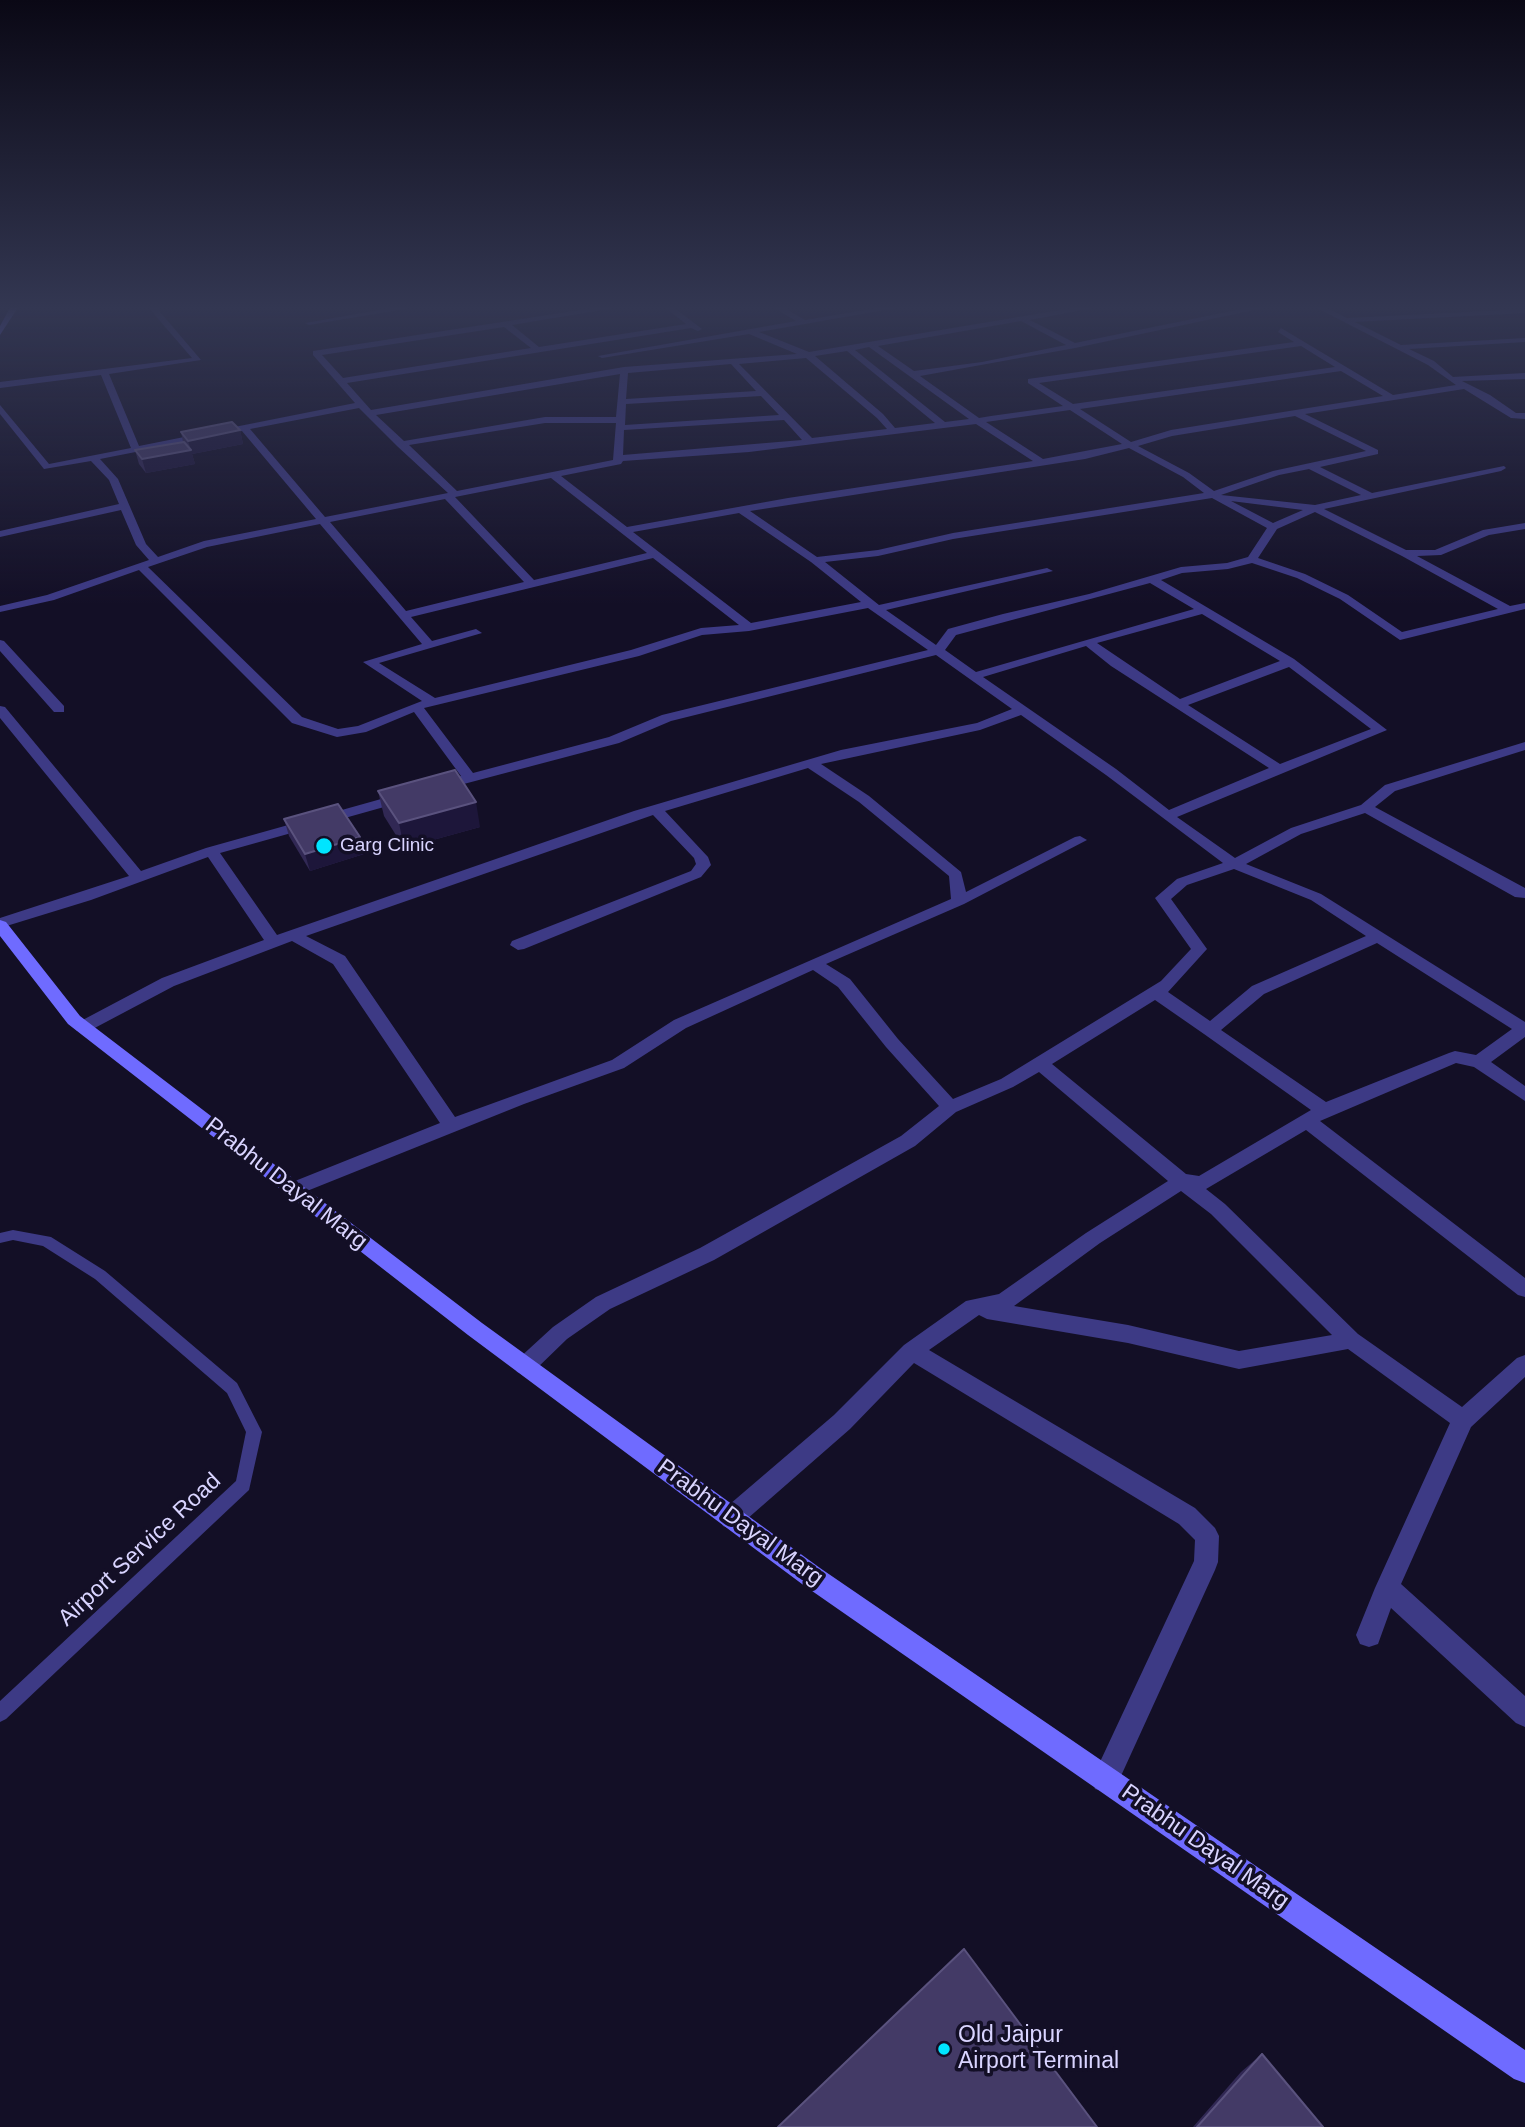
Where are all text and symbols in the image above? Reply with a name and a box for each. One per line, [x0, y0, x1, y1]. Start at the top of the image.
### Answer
place label: Garg Clinic [340, 835, 434, 857]
marker: Garg Clinic [314, 836, 334, 856]
street label: Prabhu Dayal Marg [199, 1112, 373, 1256]
street label: Prabhu Dayal Marg [652, 1454, 828, 1592]
street label: Airport Service Road [53, 1468, 227, 1632]
street label: Prabhu Dayal Marg [1116, 1779, 1294, 1915]
place label: Old Jaipur Airport Terminal [958, 2022, 1119, 2076]
marker: Old Jaipur Airport Terminal [936, 2041, 952, 2057]

